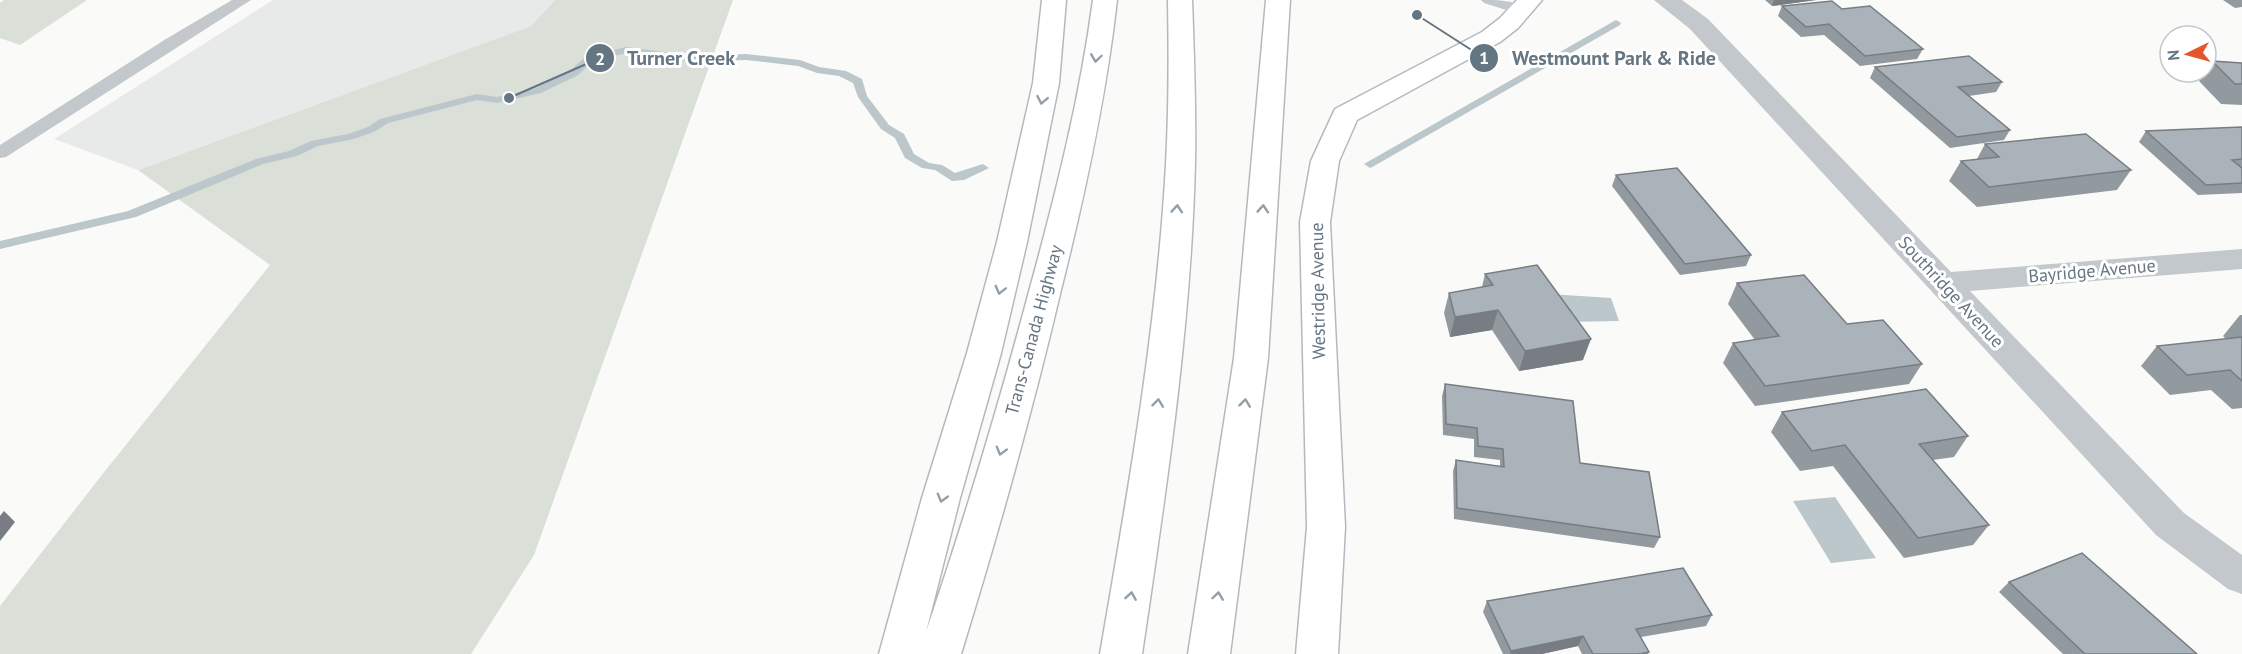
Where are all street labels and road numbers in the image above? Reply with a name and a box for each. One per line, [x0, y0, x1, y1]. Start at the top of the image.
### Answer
street label: Westridge Avenue [1305, 222, 1330, 360]
street label: Southridge Avenue [1894, 231, 2009, 352]
street label: Trans-Canada Highway [1000, 242, 1067, 417]
street label: Bayridge Avenue [2027, 253, 2157, 288]

